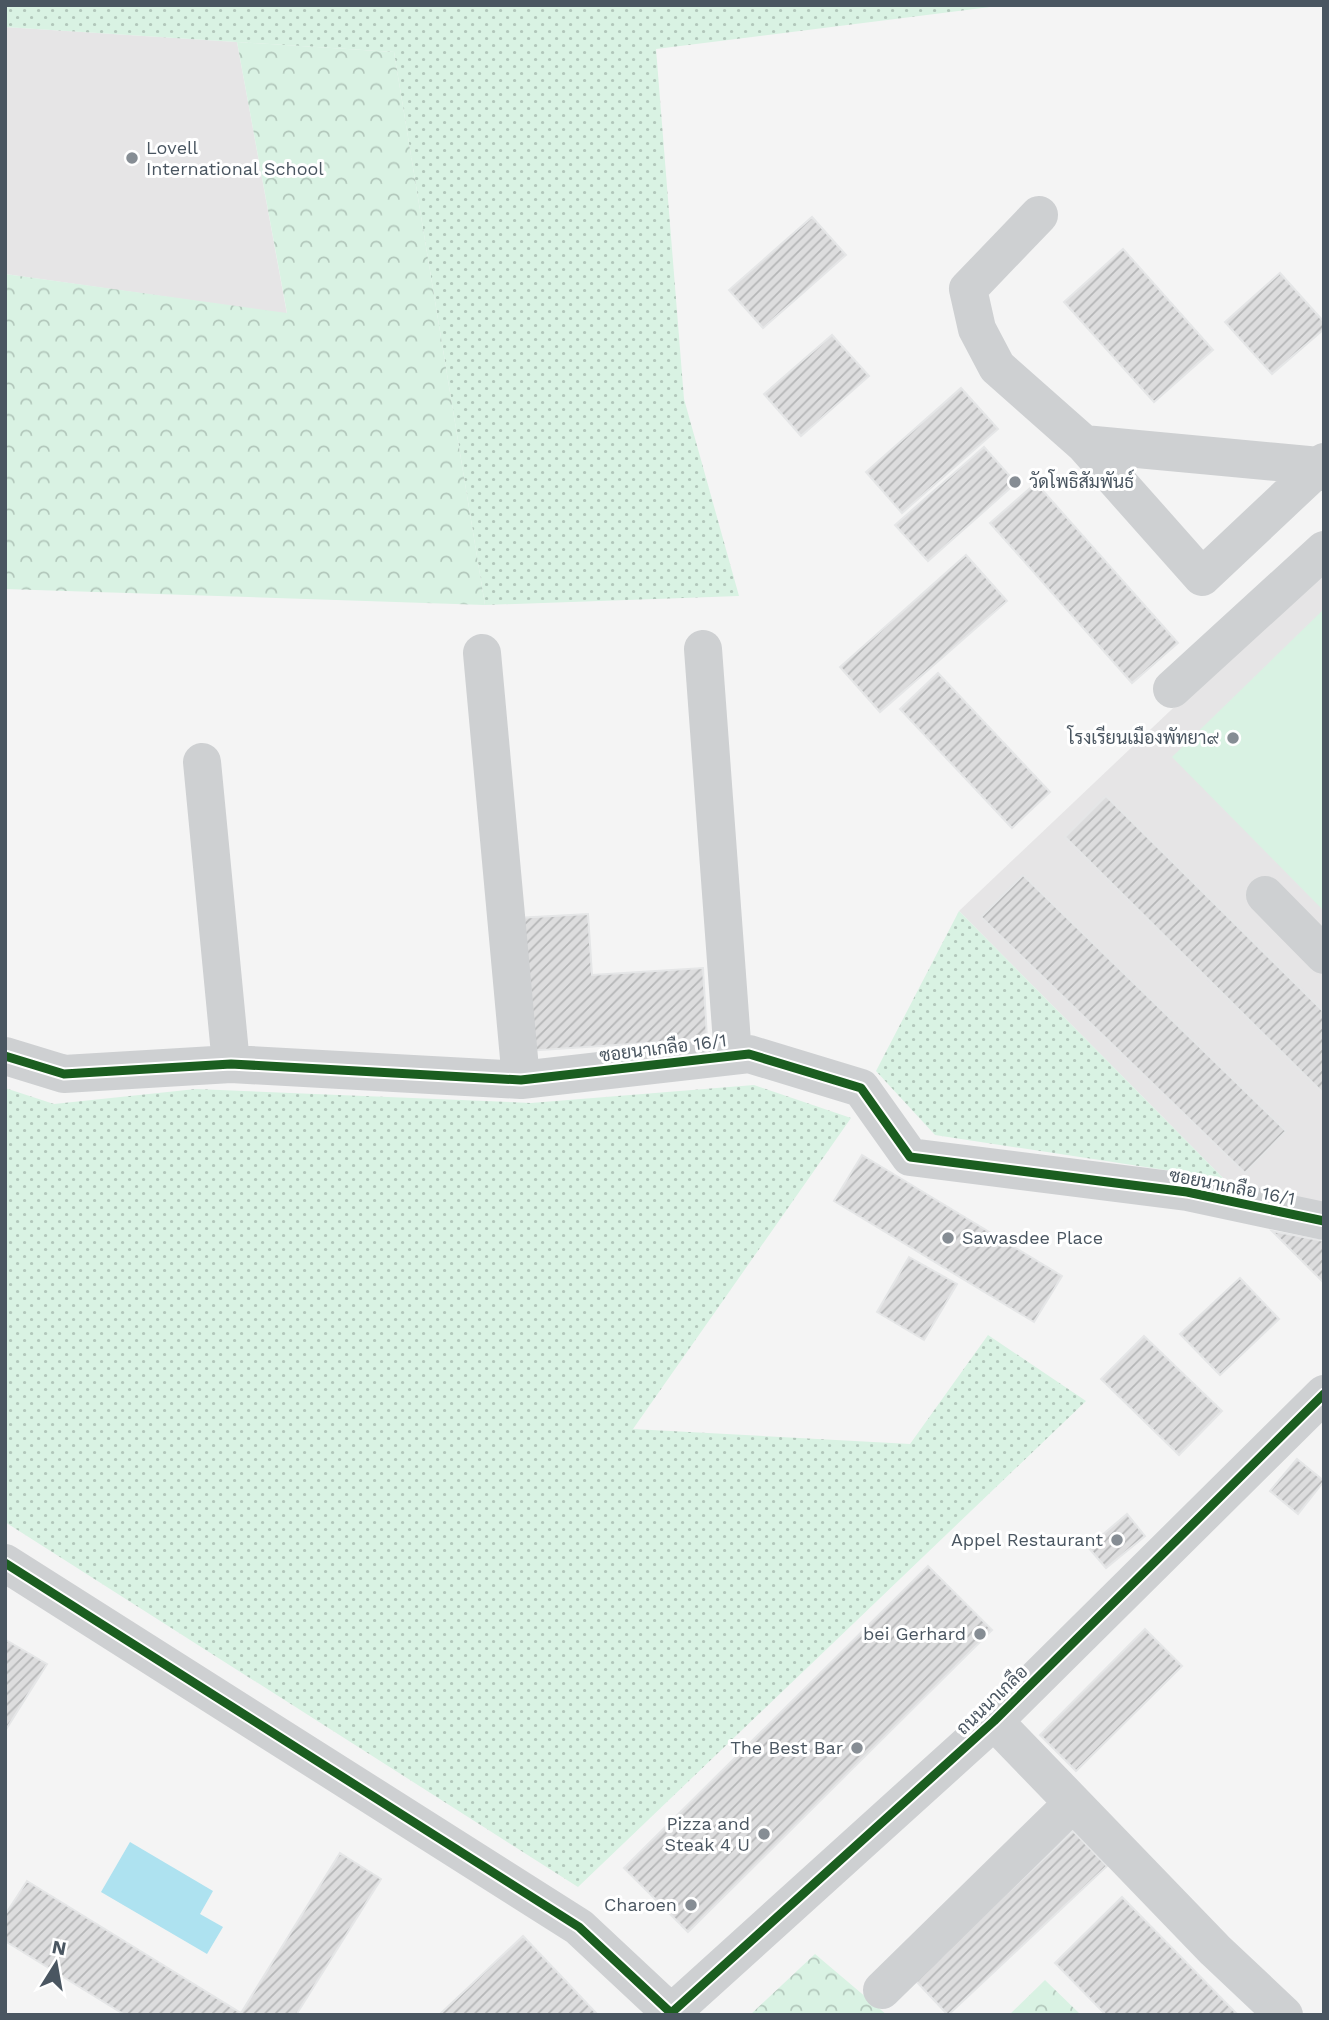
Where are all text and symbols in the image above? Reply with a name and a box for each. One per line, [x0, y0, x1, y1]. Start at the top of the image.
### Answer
place label: Lovell International School [146, 137, 324, 179]
marker: Lovell International School [124, 150, 140, 166]
place label: วัดโพธิสัมพันธ์ [1029, 469, 1134, 492]
marker: วัดโพธิสัมพันธ์ [1007, 474, 1023, 490]
place label: โรงเรียนเมืองพัทยา๙ [1067, 725, 1219, 748]
marker: โรงเรียนเมืองพัทยา๙ [1225, 730, 1241, 746]
street label: ซอยนาเกลือ 16/1 [598, 1028, 728, 1066]
street label: ซอยนาเกลือ 16/1 [1167, 1163, 1297, 1209]
place label: Sawasdee Place [962, 1227, 1103, 1248]
marker: Sawasdee Place [940, 1230, 956, 1246]
place label: Appel Restaurant [951, 1529, 1103, 1550]
marker: Appel Restaurant [1109, 1532, 1125, 1548]
place label: bei Gerhard [863, 1623, 966, 1644]
marker: bei Gerhard [972, 1626, 988, 1642]
street label: ถนนนาเกลือ [951, 1660, 1032, 1739]
place label: The Best Bar [730, 1737, 843, 1758]
marker: The Best Bar [849, 1740, 865, 1756]
place label: Pizza and Steak 4 U [665, 1813, 750, 1855]
marker: Pizza and Steak 4 U [756, 1826, 772, 1842]
place label: Charoen [604, 1894, 677, 1915]
marker: Charoen [683, 1897, 699, 1913]
north arrow [21, 1929, 91, 1999]
text: N [50, 1935, 68, 1960]

